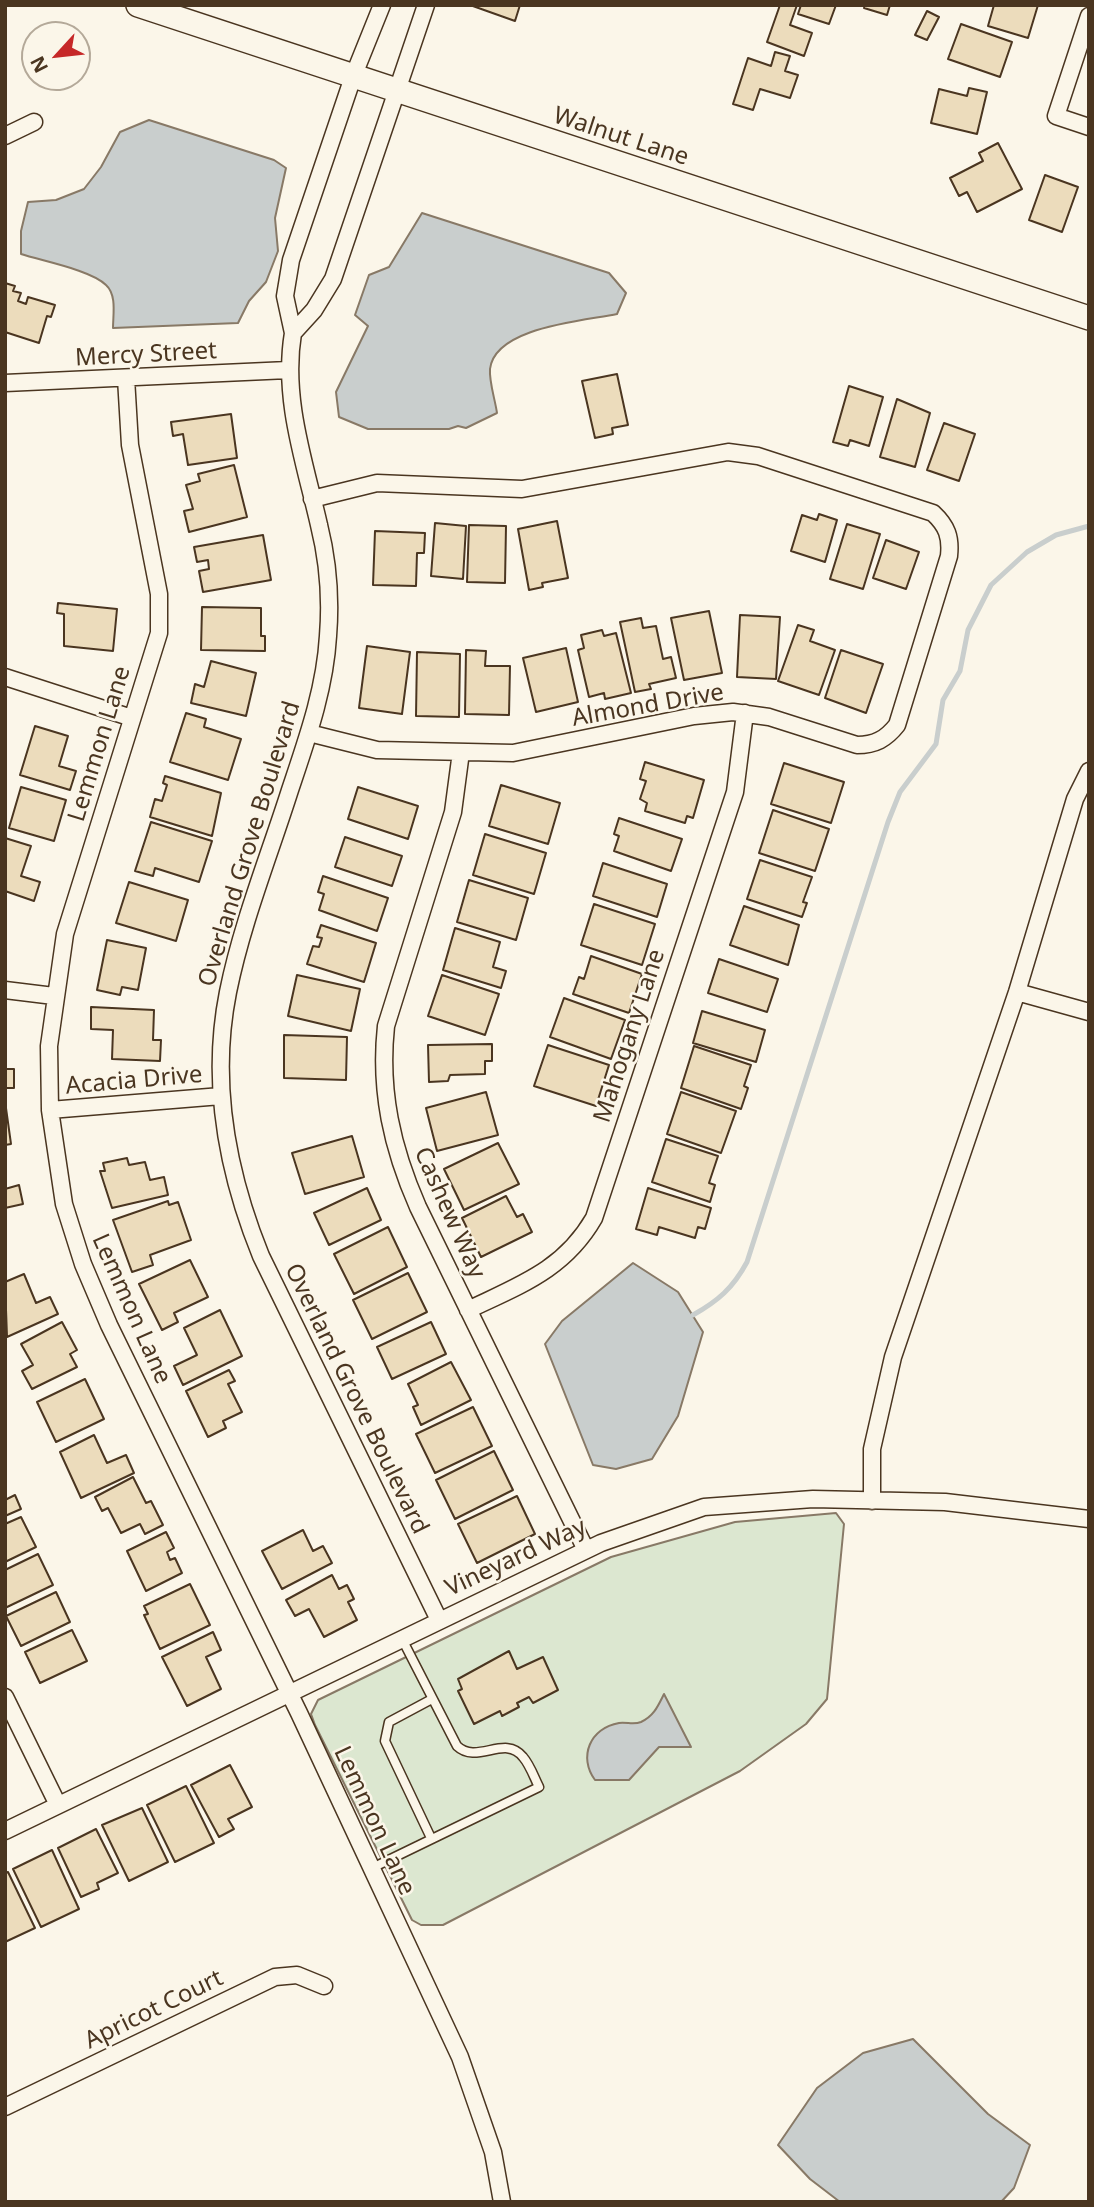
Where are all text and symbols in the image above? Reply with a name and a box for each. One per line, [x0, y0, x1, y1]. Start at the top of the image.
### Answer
north arrow [21, 21, 91, 91]
text: N [24, 52, 54, 77]
street label: Walnut Lane [550, 102, 692, 172]
street label: Mercy Street [74, 337, 218, 373]
street label: Lemmon Lane [63, 663, 137, 825]
street label: Almond Drive [570, 678, 726, 734]
street label: Overland Grove Boulevard [193, 698, 307, 990]
street label: Mahogany Lane [588, 946, 672, 1126]
street label: Acacia Drive [64, 1061, 204, 1101]
street label: Cashew Way [407, 1143, 491, 1283]
street label: Lemmon Lane [85, 1230, 177, 1388]
street label: Overland Grove Boulevard [278, 1259, 434, 1539]
street label: Vineyard Way [441, 1513, 591, 1603]
street label: Lemmon Lane [327, 1742, 421, 1900]
street label: Apricot Court [80, 1964, 228, 2056]

